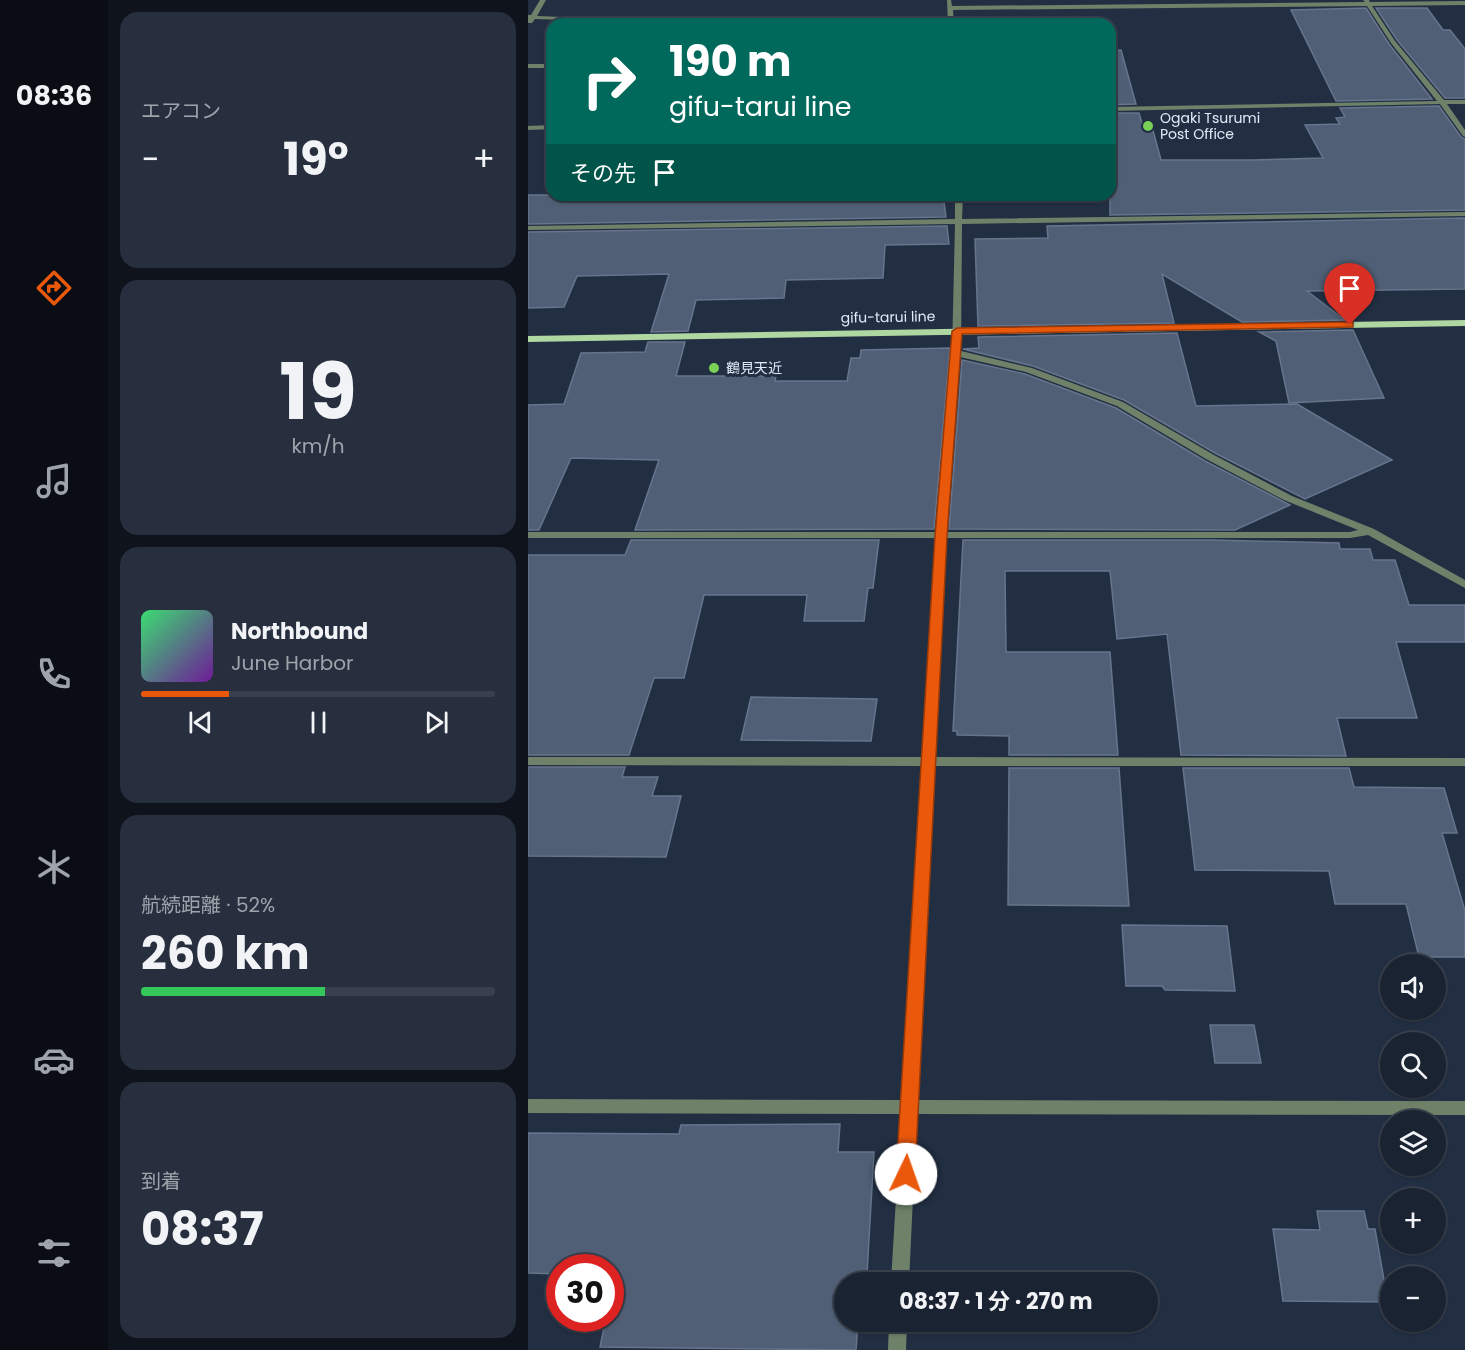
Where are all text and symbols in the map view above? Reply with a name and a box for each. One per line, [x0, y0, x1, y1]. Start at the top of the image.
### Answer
text: 190 m [669, 32, 791, 91]
icon: right [570, 42, 648, 120]
text: 08:36 [16, 77, 92, 114]
text: gifu-tarui line [669, 88, 852, 125]
text: エアコン [141, 97, 221, 125]
place label: Ogaki Tsurumi Post Office [1160, 108, 1260, 144]
marker: Ogaki Tsurumi Post Office [1141, 119, 1155, 133]
text: 19° [283, 128, 349, 191]
text: − [141, 136, 159, 183]
text: + [472, 136, 495, 183]
icon: arrive [648, 156, 681, 189]
text: その先 [570, 158, 636, 189]
pin [1324, 263, 1375, 325]
icon: directions [33, 267, 75, 309]
icon: arrive [1333, 272, 1366, 305]
street label: gifu-tarui line [841, 306, 936, 328]
text: 19 [279, 337, 357, 446]
place label: 鶴見天近 [726, 358, 782, 378]
marker: 鶴見天近 [707, 361, 721, 375]
text: km/h [291, 432, 345, 460]
icon: music [33, 460, 75, 502]
text: Northbound [231, 616, 368, 647]
text: June Harbor [231, 649, 354, 677]
icon: phone [33, 653, 75, 695]
icon: previous [184, 706, 217, 739]
icon: pause [302, 706, 335, 739]
icon: next [420, 706, 453, 739]
icon: climate [33, 846, 75, 888]
text: 航続距離 · 52% [141, 891, 275, 919]
text: 260 km [141, 922, 310, 985]
map controls [1380, 954, 1446, 1332]
button: sound [1380, 954, 1446, 1020]
button: search [1380, 1032, 1446, 1098]
icon: car [33, 1039, 75, 1081]
button: layers [1380, 1110, 1446, 1176]
position arrow [874, 1142, 938, 1206]
text: 到着 [141, 1167, 181, 1195]
button: + [1380, 1188, 1446, 1254]
text: 08:37 [141, 1198, 264, 1261]
icon: filters [33, 1232, 75, 1274]
speed limit sign: 30 [546, 1254, 624, 1332]
button: − [1380, 1266, 1446, 1332]
text: 08:37 · 1 分 · 270 m [899, 1286, 1093, 1317]

